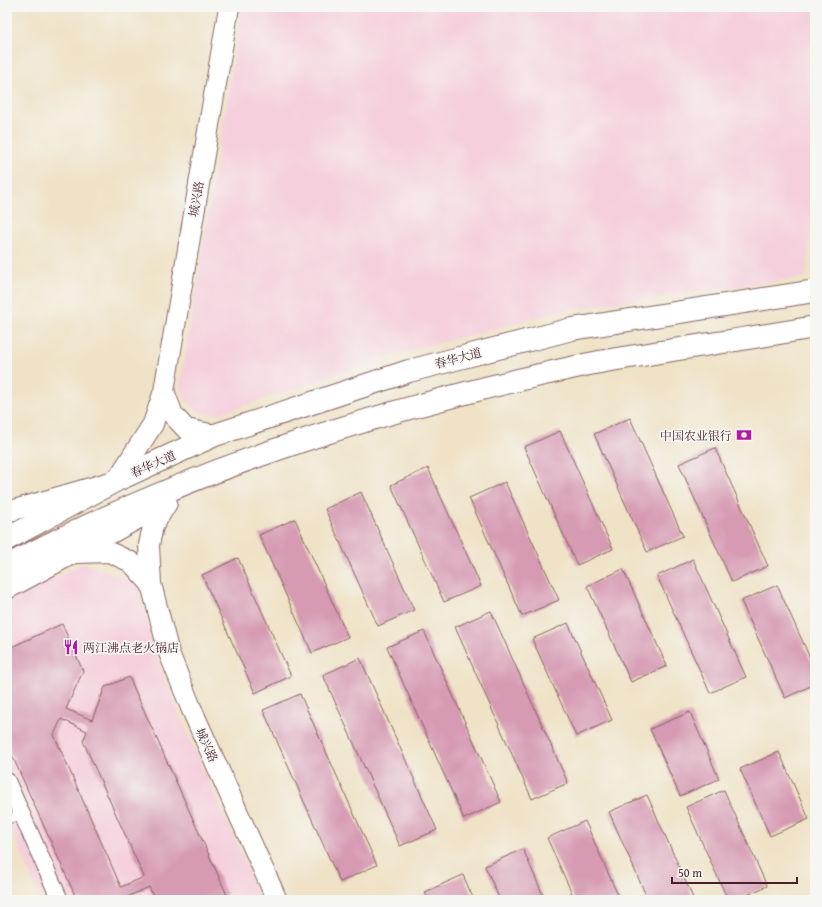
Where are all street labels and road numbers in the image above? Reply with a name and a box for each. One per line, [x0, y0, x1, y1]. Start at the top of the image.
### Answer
street label: 城兴路 [185, 180, 207, 218]
street label: 春华大道 [433, 344, 483, 372]
street label: 春华大道 [128, 446, 178, 482]
street label: 城兴路 [192, 725, 222, 765]

